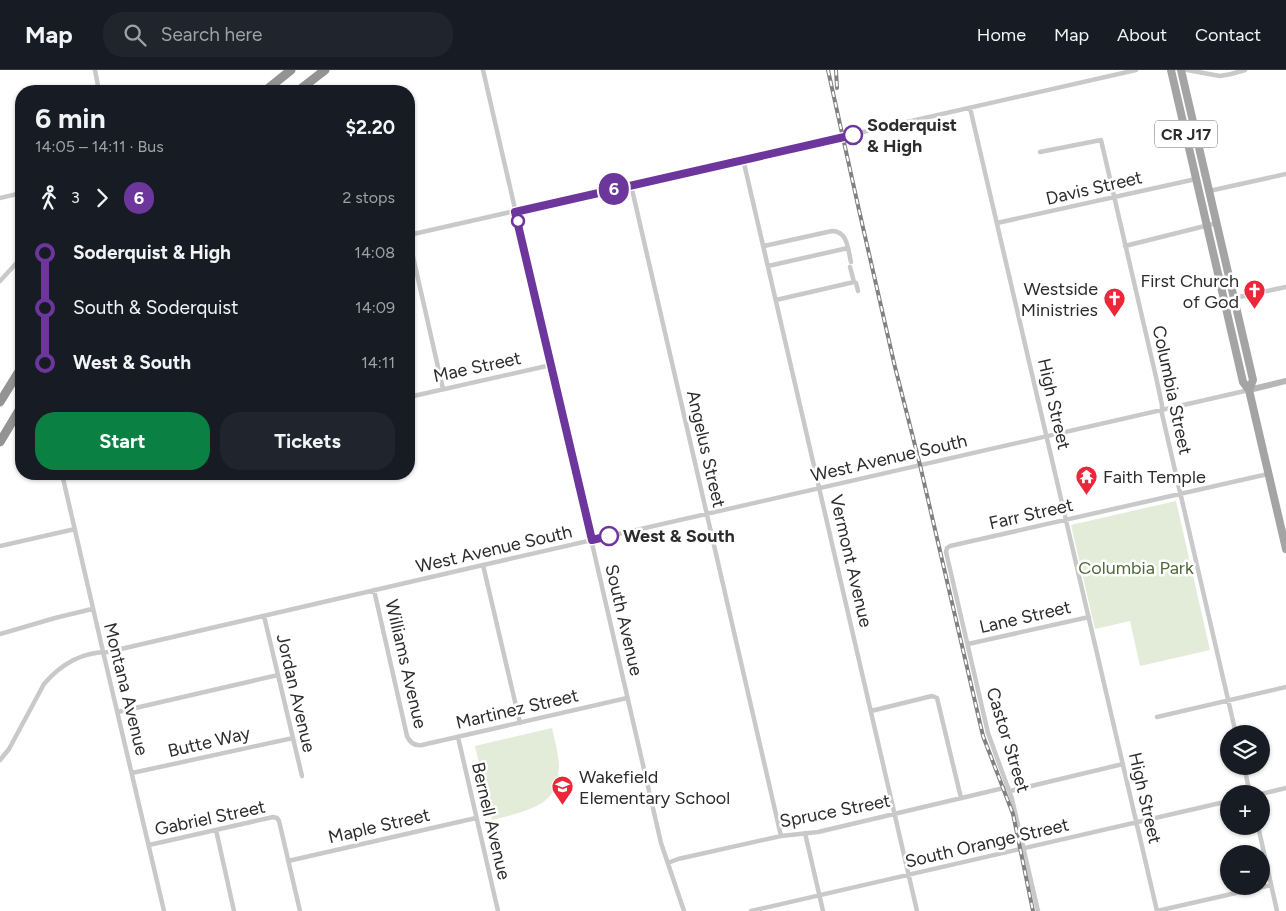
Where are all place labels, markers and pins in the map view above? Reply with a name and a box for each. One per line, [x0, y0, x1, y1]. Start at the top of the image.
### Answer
place label: Soderquist & High [867, 114, 957, 157]
marker: Soderquist & High [843, 125, 863, 145]
unlabelled marker [511, 214, 525, 228]
place label: First Church of God [1140, 270, 1239, 313]
place label: Westside Ministries [1021, 278, 1098, 321]
church icon: First Church of God [1243, 279, 1267, 310]
church icon: Westside Ministries [1102, 287, 1126, 318]
temple icon: Faith Temple [1075, 465, 1099, 496]
place label: Faith Temple [1103, 466, 1206, 488]
place label: West & South [623, 525, 735, 547]
marker: West & South [599, 526, 619, 546]
place label: Wakefield Elementary School [579, 766, 730, 809]
school or university icon: Wakefield Elementary School [551, 775, 575, 806]

